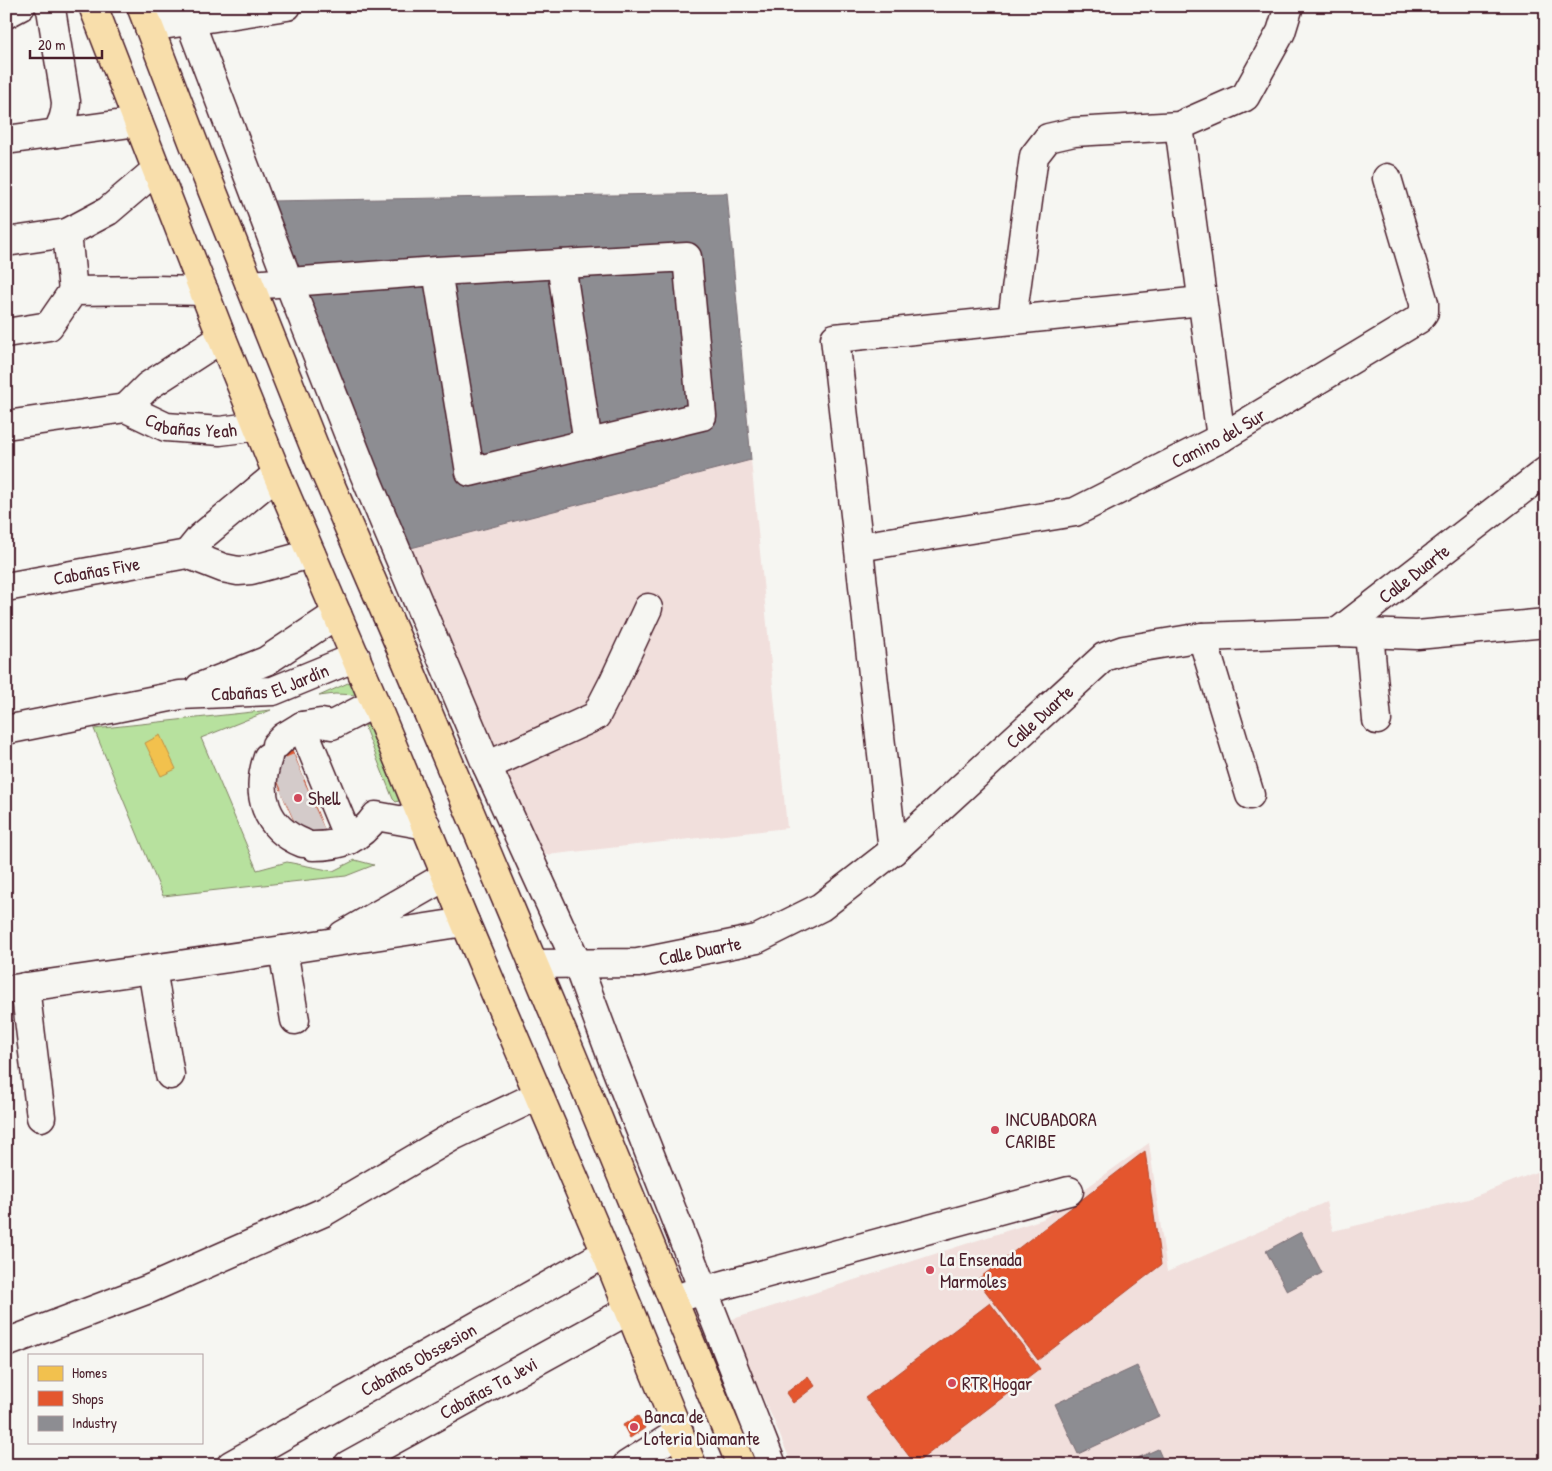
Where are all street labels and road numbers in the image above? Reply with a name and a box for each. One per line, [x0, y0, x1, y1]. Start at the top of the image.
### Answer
street label: Camino del Sur [1167, 401, 1271, 474]
street label: Cabañas Yeah [141, 406, 238, 444]
street label: Calle Duarte [1373, 537, 1455, 609]
street label: Cabañas Five [51, 550, 142, 591]
street label: Cabañas El Jardín [211, 657, 332, 707]
street label: Calle Duarte [1000, 678, 1079, 754]
street label: Calle Duarte [656, 929, 744, 972]
street label: Cabañas Obssesion [355, 1316, 481, 1402]
street label: Cabañas Ta Jevi [434, 1350, 542, 1425]

